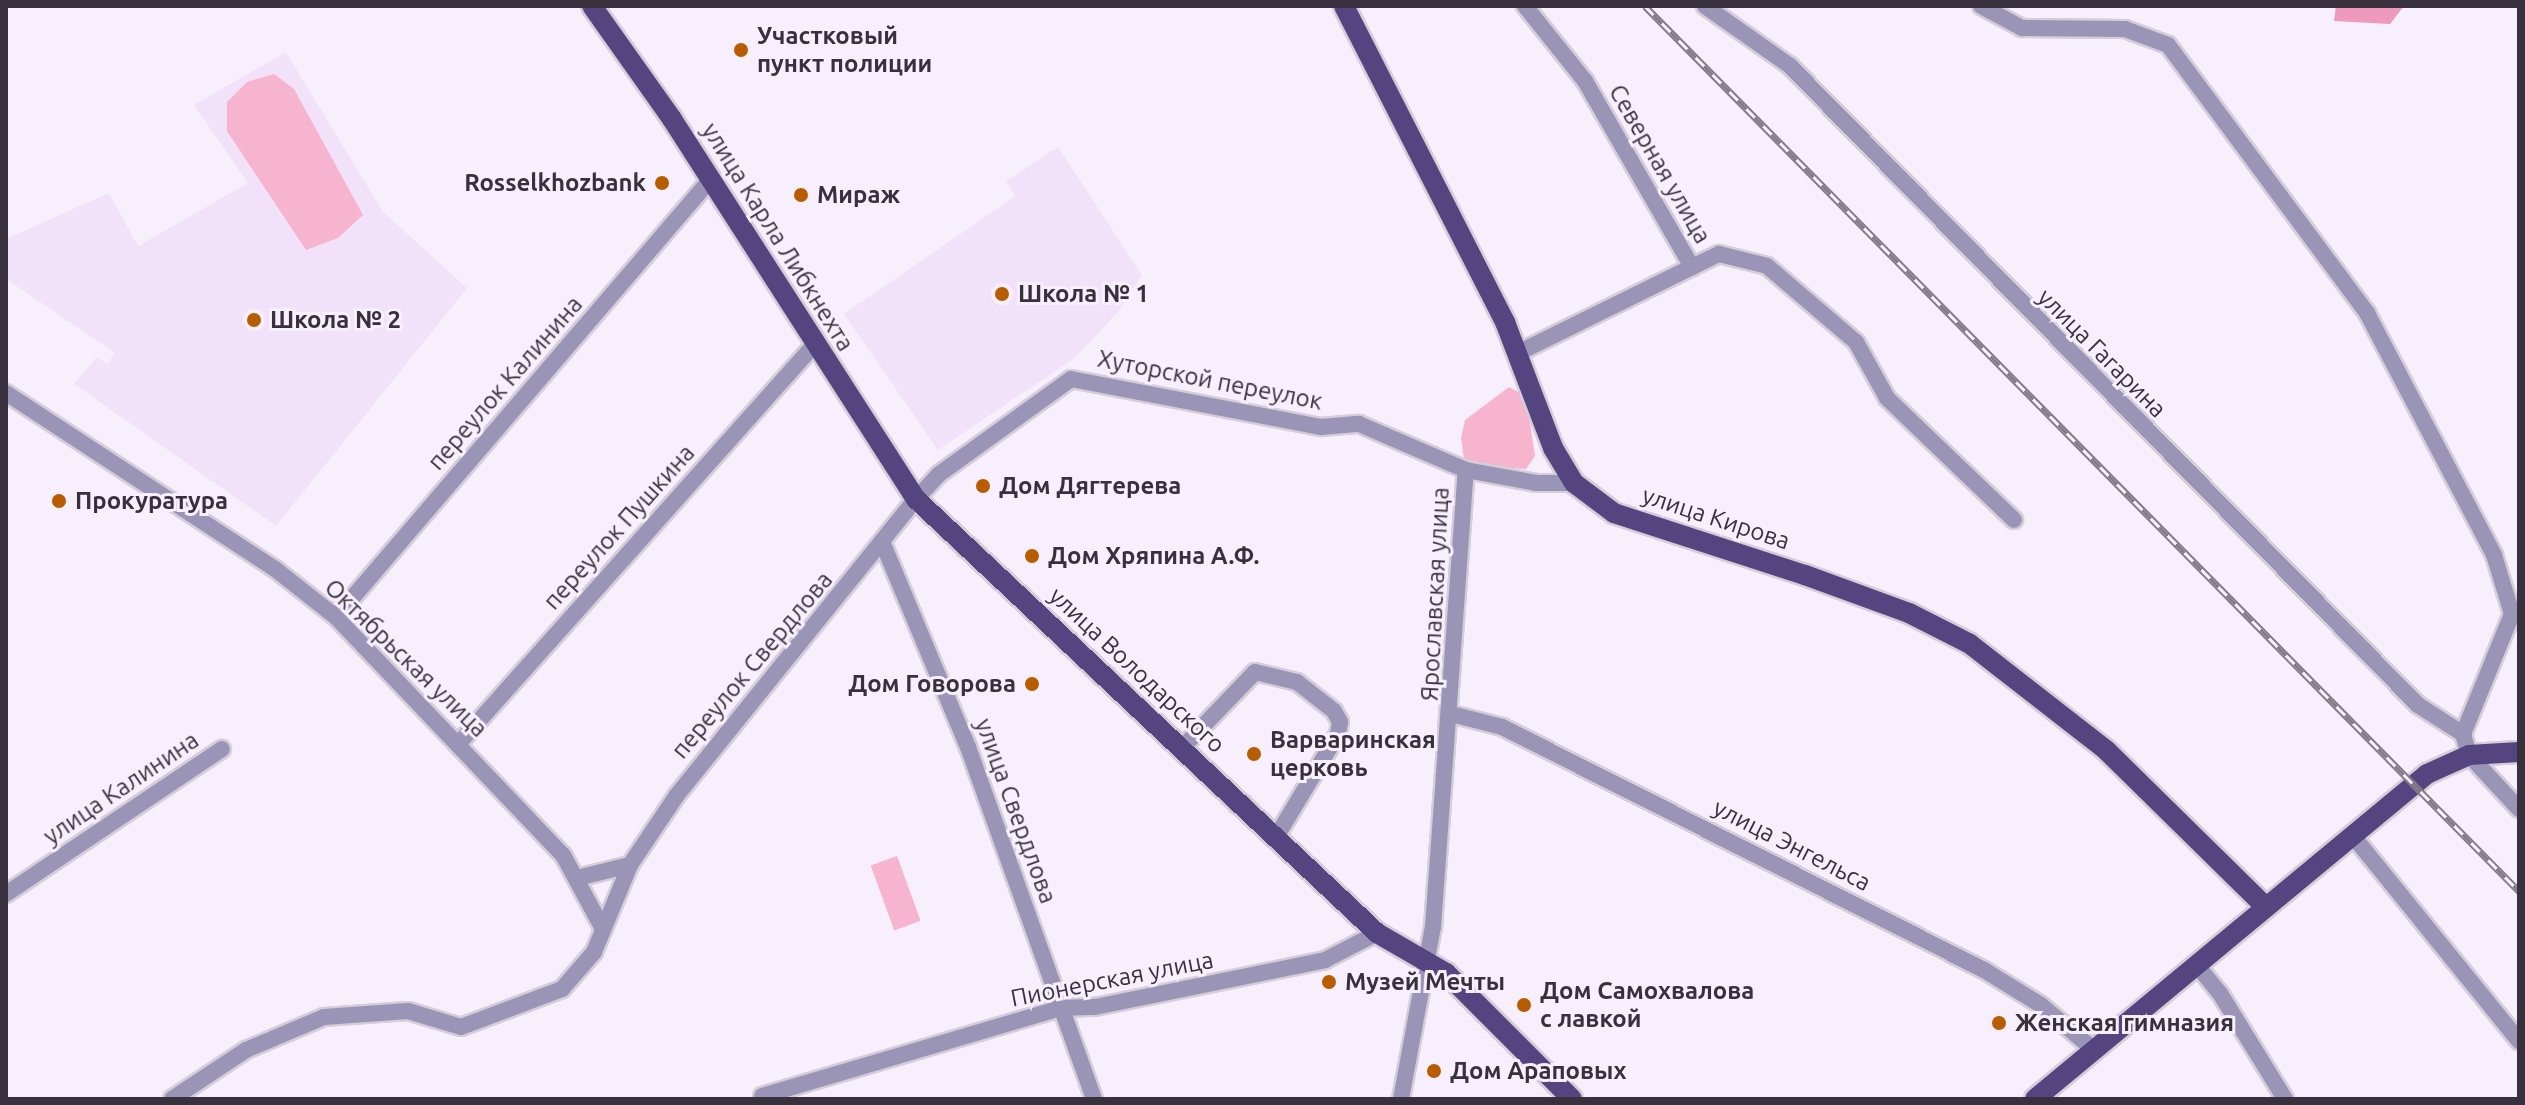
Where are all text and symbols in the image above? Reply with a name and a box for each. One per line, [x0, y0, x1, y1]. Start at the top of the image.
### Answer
place label: Участковый пункт полиции [757, 22, 932, 78]
marker: Участковый пункт полиции [732, 41, 750, 59]
street label: Северная улица [1603, 79, 1717, 249]
street label: улица Карла Либкнехта [696, 118, 860, 356]
place label: Rosselkhozbank [464, 169, 646, 197]
marker: Rosselkhozbank [653, 174, 671, 192]
place label: Мираж [817, 181, 900, 209]
marker: Мираж [792, 186, 810, 204]
place label: Школа № 1 [1018, 280, 1149, 308]
street label: улица Гагарина [2032, 283, 2172, 423]
marker: Школа № 1 [993, 285, 1011, 303]
street label: переулок Калинина [422, 290, 588, 476]
place label: Школа № 2 [270, 306, 401, 334]
marker: Школа № 2 [245, 311, 263, 329]
street label: Хуторской переулок [1095, 344, 1325, 416]
street label: переулок Пушкина [537, 439, 701, 615]
place label: Дом Дягтерева [999, 472, 1181, 500]
marker: Дом Дягтерева [974, 477, 992, 495]
street label: улица Кирова [1638, 481, 1794, 555]
street label: Ярославская улица [1415, 486, 1455, 702]
place label: Прокуратура [75, 487, 228, 515]
marker: Прокуратура [50, 492, 68, 510]
place label: Дом Хряпина А.Ф. [1048, 542, 1259, 570]
marker: Дом Хряпина А.Ф. [1023, 547, 1041, 565]
street label: переулок Свердлова [665, 566, 839, 764]
street label: Октябрьская улица [319, 573, 493, 743]
street label: улица Володарского [1043, 581, 1231, 759]
place label: Дом Говорова [848, 670, 1016, 698]
marker: Дом Говорова [1023, 675, 1041, 693]
street label: улица Свердлова [969, 715, 1063, 907]
street label: улица Калинина [38, 725, 204, 851]
place label: Варваринская церковь [1270, 726, 1436, 782]
marker: Варваринская церковь [1245, 745, 1263, 763]
street label: улица Энгельса [1708, 793, 1876, 897]
street label: Пионерская улица [1008, 945, 1216, 1013]
place label: Музей Мечты [1345, 968, 1505, 996]
marker: Музей Мечты [1320, 973, 1338, 991]
place label: Дом Самохвалова с лавкой [1540, 977, 1754, 1033]
marker: Дом Самохвалова с лавкой [1515, 996, 1533, 1014]
place label: Женская гимназия [2015, 1009, 2234, 1037]
marker: Женская гимназия [1990, 1014, 2008, 1032]
place label: Дом Араповых [1450, 1057, 1626, 1085]
marker: Дом Араповых [1425, 1062, 1443, 1080]

